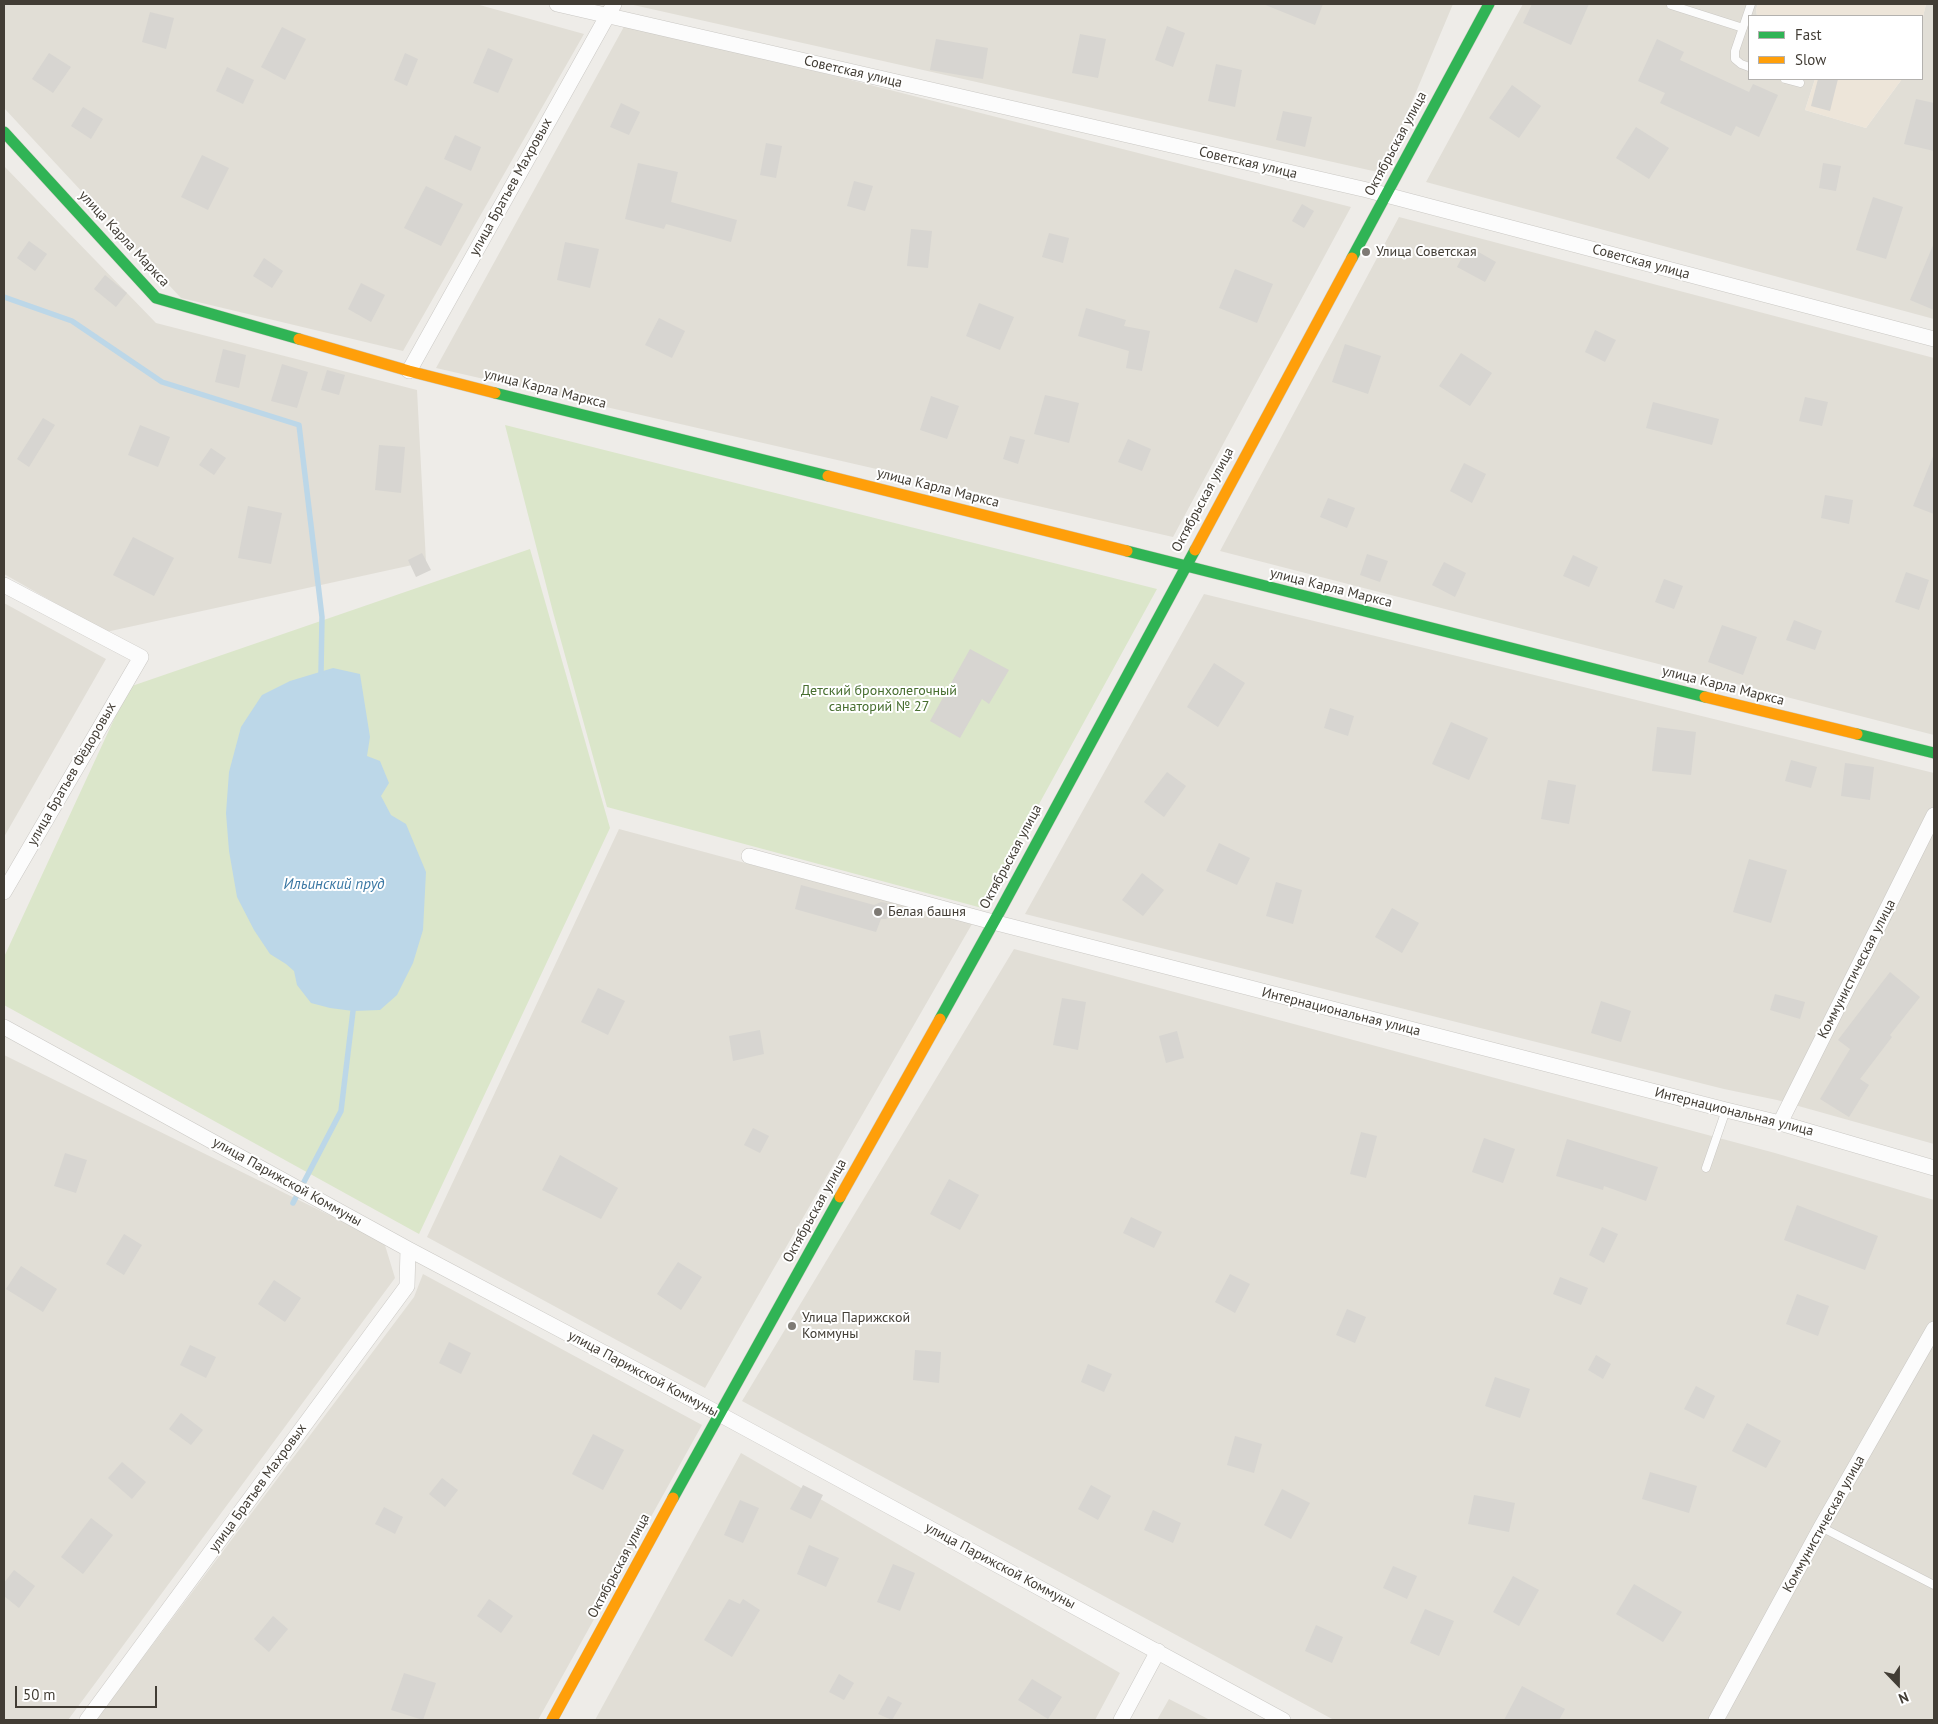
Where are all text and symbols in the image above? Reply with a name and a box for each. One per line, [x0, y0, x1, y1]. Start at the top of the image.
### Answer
legend [1748, 15, 1923, 80]
text: Fast [1795, 25, 1822, 44]
text: Slow [1795, 50, 1826, 69]
street label: Советская улица [802, 53, 904, 91]
street label: Октябрьская улица [1361, 89, 1431, 199]
street label: улица Братьев Махровых [466, 115, 556, 259]
street label: Советская улица [1197, 144, 1299, 182]
street label: улица Карла Маркса [75, 187, 173, 291]
street label: Советская улица [1590, 241, 1692, 283]
place label: Улица Советская [1376, 244, 1477, 260]
marker: Улица Советская [1360, 246, 1372, 258]
street label: улица Карла Маркса [482, 366, 608, 412]
street label: Октябрьская улица [1168, 445, 1238, 555]
street label: улица Карла Маркса [875, 465, 1001, 511]
street label: улица Карла Маркса [1268, 565, 1394, 611]
street label: улица Карла Маркса [1660, 663, 1786, 709]
park label: Детский бронхолегочный санаторий № 27 [801, 683, 957, 716]
street label: улица Братьев Фёдоровых [24, 699, 120, 849]
street label: Октябрьская улица [976, 802, 1046, 912]
water label: Ильинский пруд [284, 876, 384, 894]
street label: Коммунистическая улица [1815, 897, 1899, 1041]
place label: Белая башня [888, 904, 966, 920]
marker: Белая башня [872, 906, 884, 918]
street label: Интернациональная улица [1260, 984, 1422, 1040]
street label: Интернациональная улица [1653, 1084, 1815, 1140]
street label: улица Парижской Коммуны [209, 1134, 365, 1230]
street label: Октябрьская улица [780, 1156, 850, 1266]
place label: Улица Парижской Коммуны [802, 1310, 910, 1342]
marker: Улица Парижской Коммуны [786, 1320, 798, 1332]
street label: улица Парижской Коммуны [565, 1327, 721, 1421]
street label: улица Братьев Махровых [206, 1420, 310, 1556]
street label: Коммунистическая улица [1779, 1453, 1869, 1595]
street label: Октябрьская улица [584, 1511, 654, 1621]
street label: улица Парижской Коммуны [922, 1519, 1078, 1613]
north arrow [1873, 1659, 1923, 1709]
scale bar [18, 1676, 160, 1708]
text: 50 m [23, 1685, 56, 1704]
text: N [1896, 1688, 1911, 1708]

